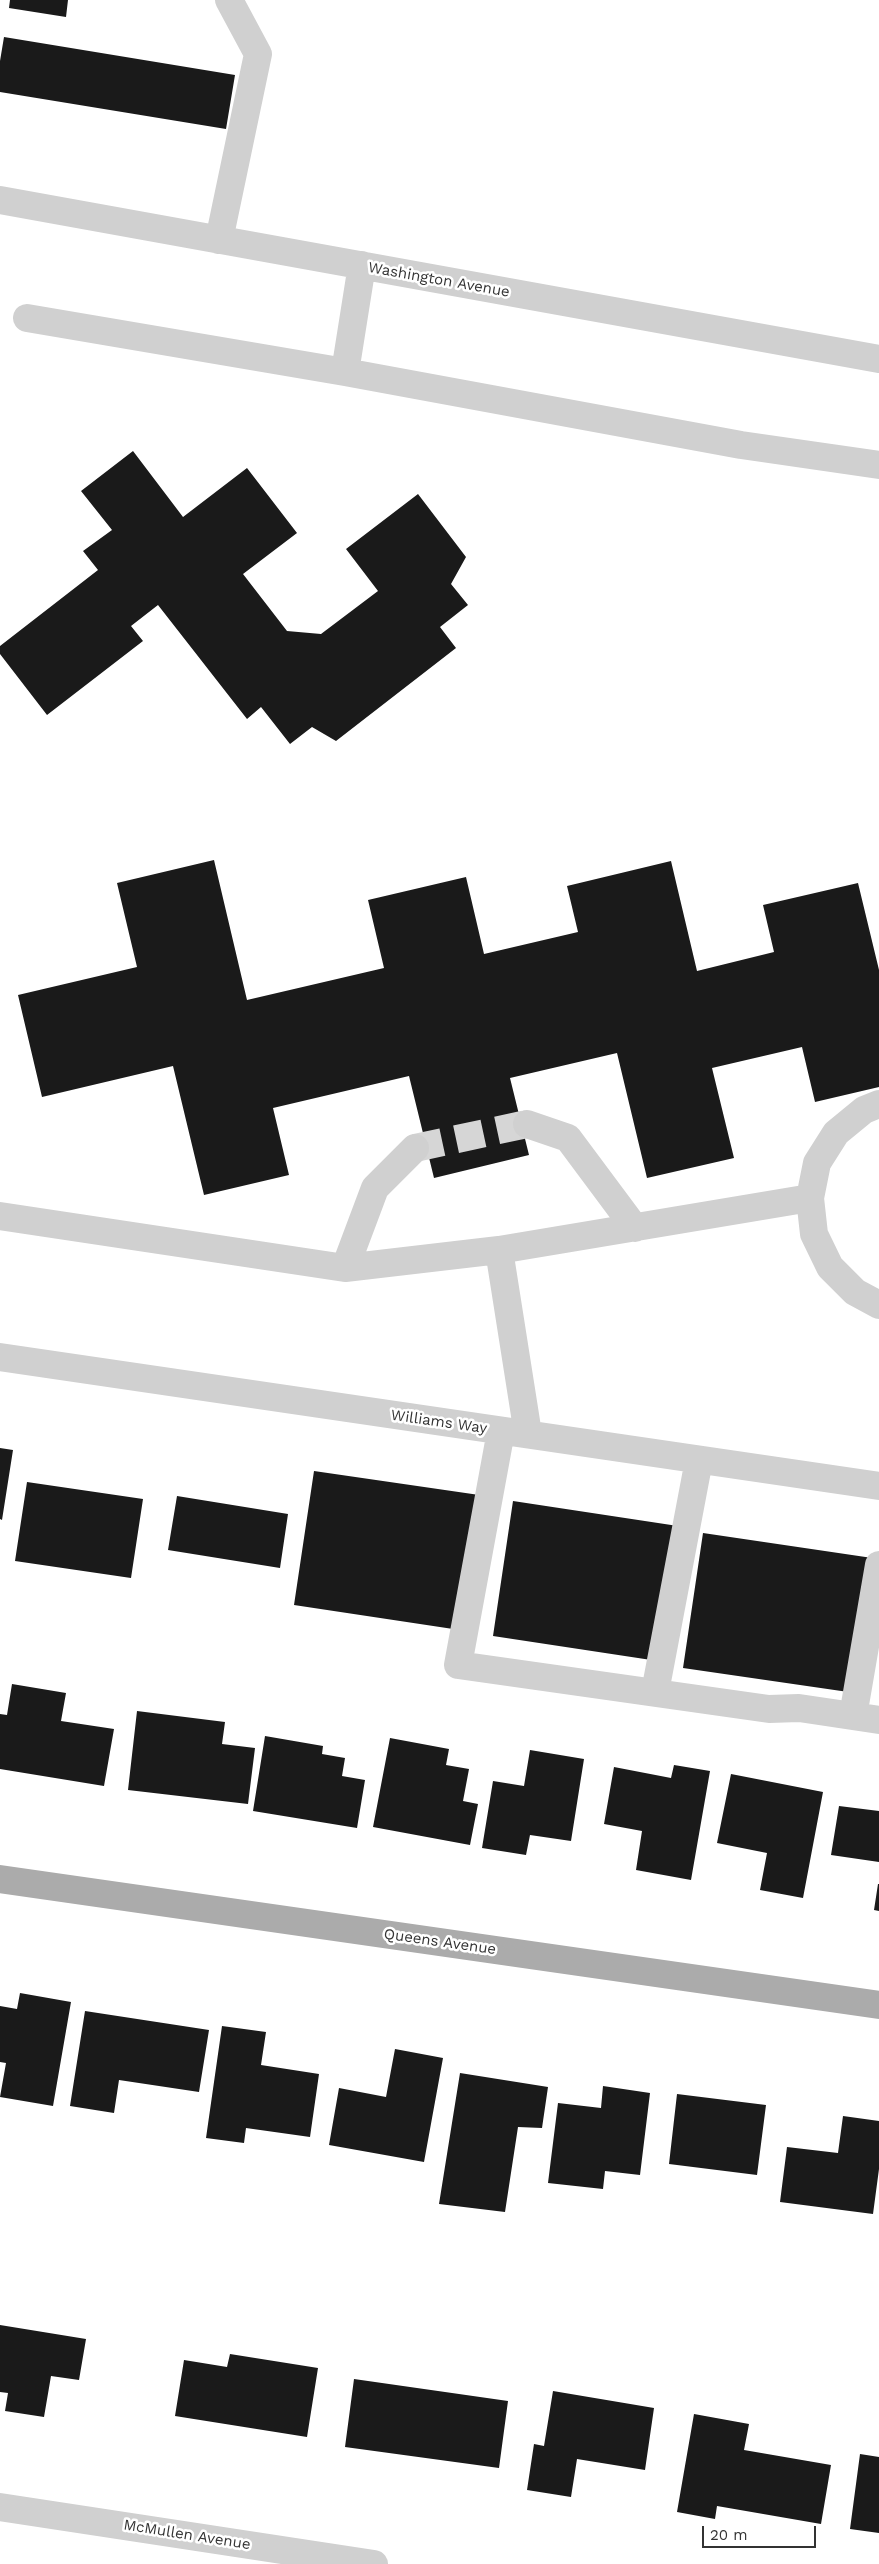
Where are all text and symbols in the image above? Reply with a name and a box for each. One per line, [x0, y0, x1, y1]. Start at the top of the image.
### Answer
street label: Washington Avenue [367, 259, 511, 301]
street label: Williams Way [390, 1406, 488, 1438]
street label: Queens Avenue [383, 1925, 497, 1959]
street label: McMullen Avenue [122, 2516, 252, 2554]
scale bar [704, 2516, 818, 2548]
text: 20 m [710, 2526, 748, 2544]

